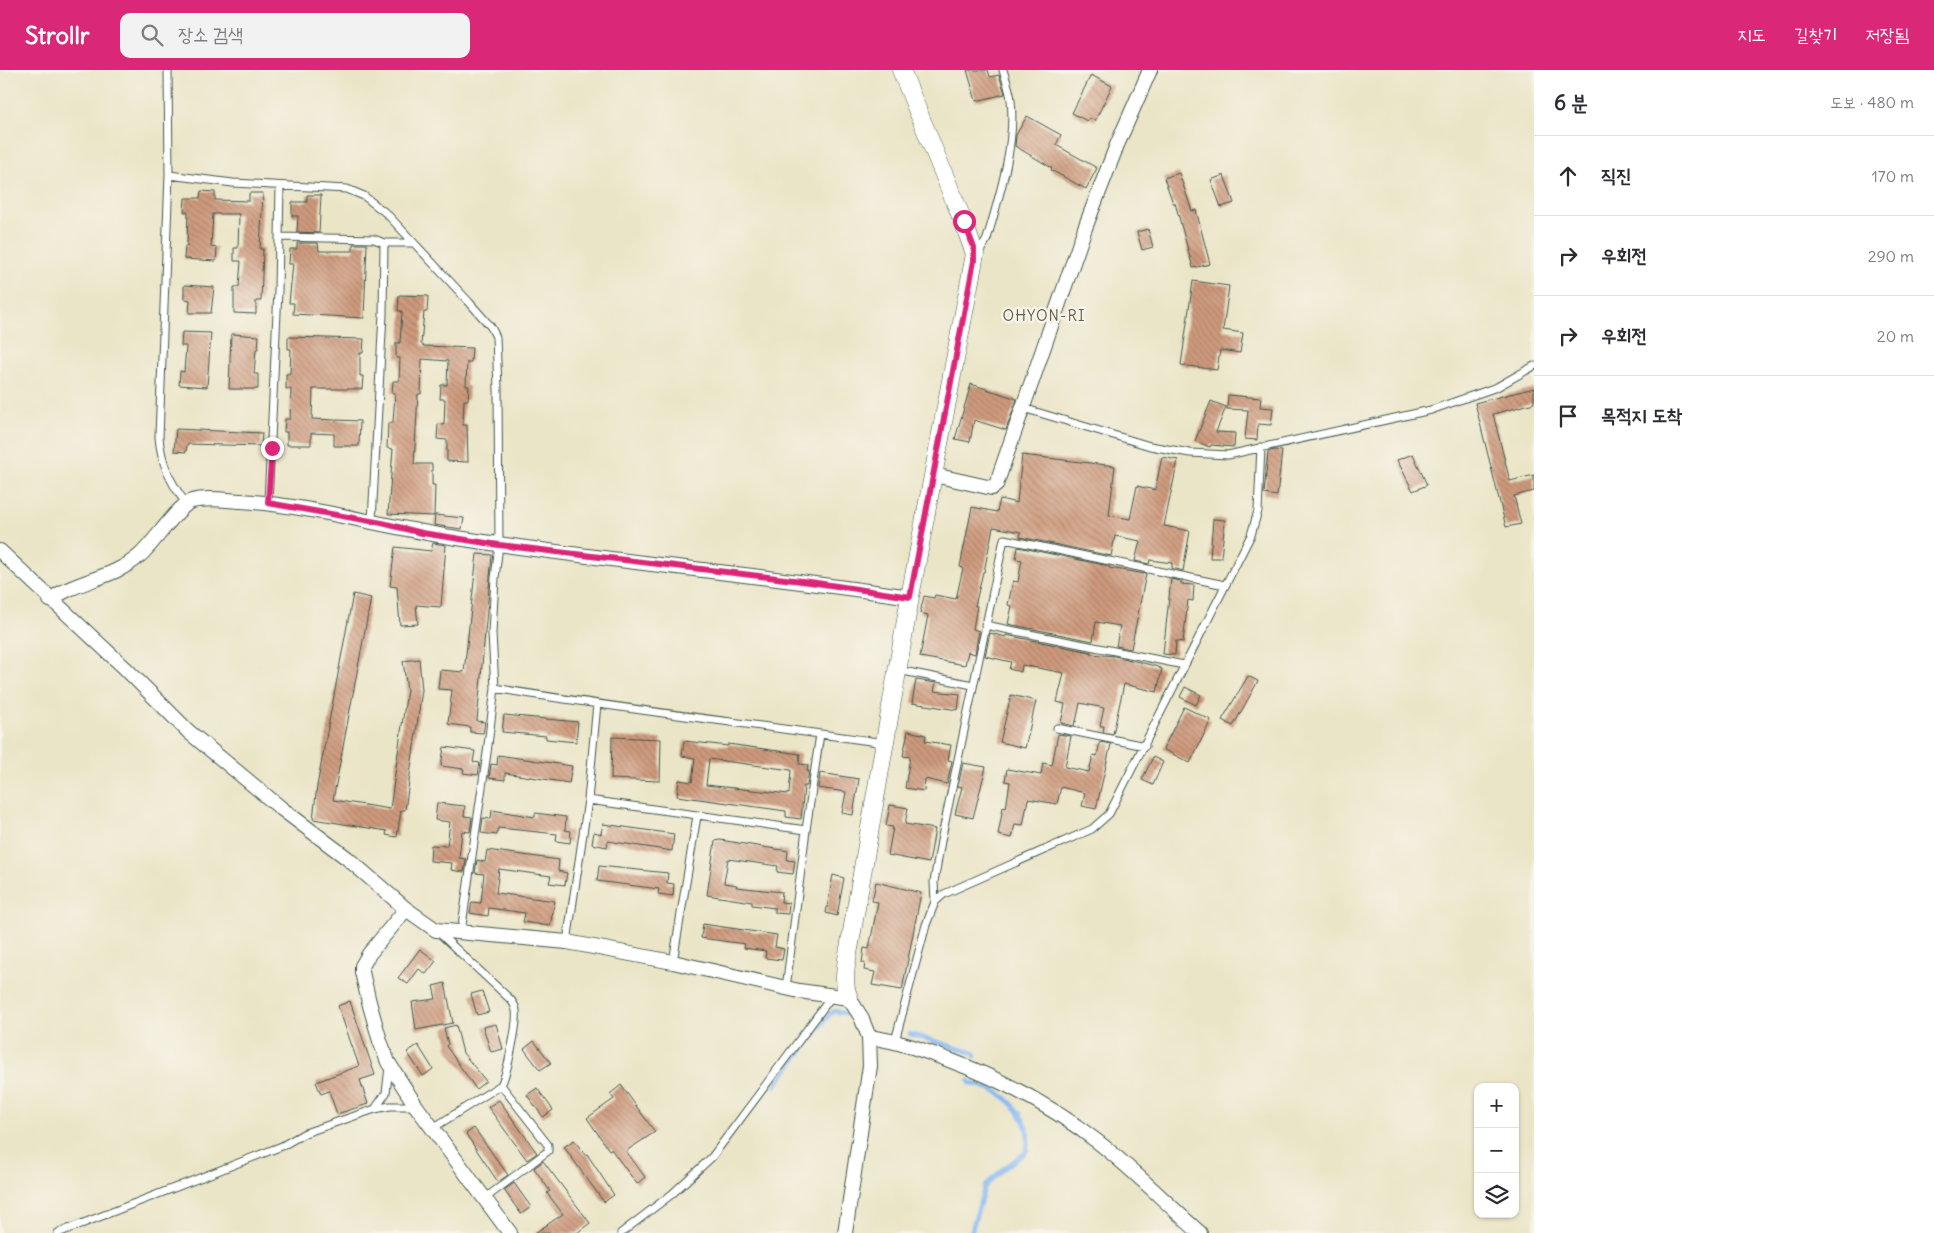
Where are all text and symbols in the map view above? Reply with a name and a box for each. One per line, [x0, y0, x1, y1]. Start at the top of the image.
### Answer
search box [120, 13, 470, 58]
text: Strollr [25, 20, 90, 50]
icon: search [138, 21, 166, 49]
text: 장소 검색 [178, 22, 243, 46]
text: 지도 [1737, 23, 1766, 46]
text: 길찾기 [1794, 23, 1838, 46]
text: 저장됨 [1866, 23, 1909, 46]
text: 6 분 [1554, 89, 1588, 116]
text: 도보 · 480 m [1830, 92, 1914, 112]
icon: ahead [1554, 162, 1582, 190]
text: 직진 [1601, 163, 1632, 187]
text: 170 m [1871, 166, 1914, 186]
route start [953, 210, 976, 233]
icon: right [1554, 242, 1582, 270]
text: 우회전 [1601, 243, 1647, 267]
text: 290 m [1868, 246, 1914, 266]
district label: OHYON-RI [1003, 306, 1085, 325]
icon: right [1554, 322, 1582, 350]
text: 우회전 [1601, 323, 1647, 347]
text: 20 m [1877, 326, 1914, 346]
icon: arrive [1554, 402, 1582, 430]
text: 목적지 도착 [1601, 403, 1682, 427]
route end [261, 437, 284, 460]
map controls [1474, 1083, 1519, 1218]
button: + [1474, 1083, 1519, 1128]
button: − [1474, 1128, 1519, 1173]
button: layers [1474, 1173, 1519, 1218]

